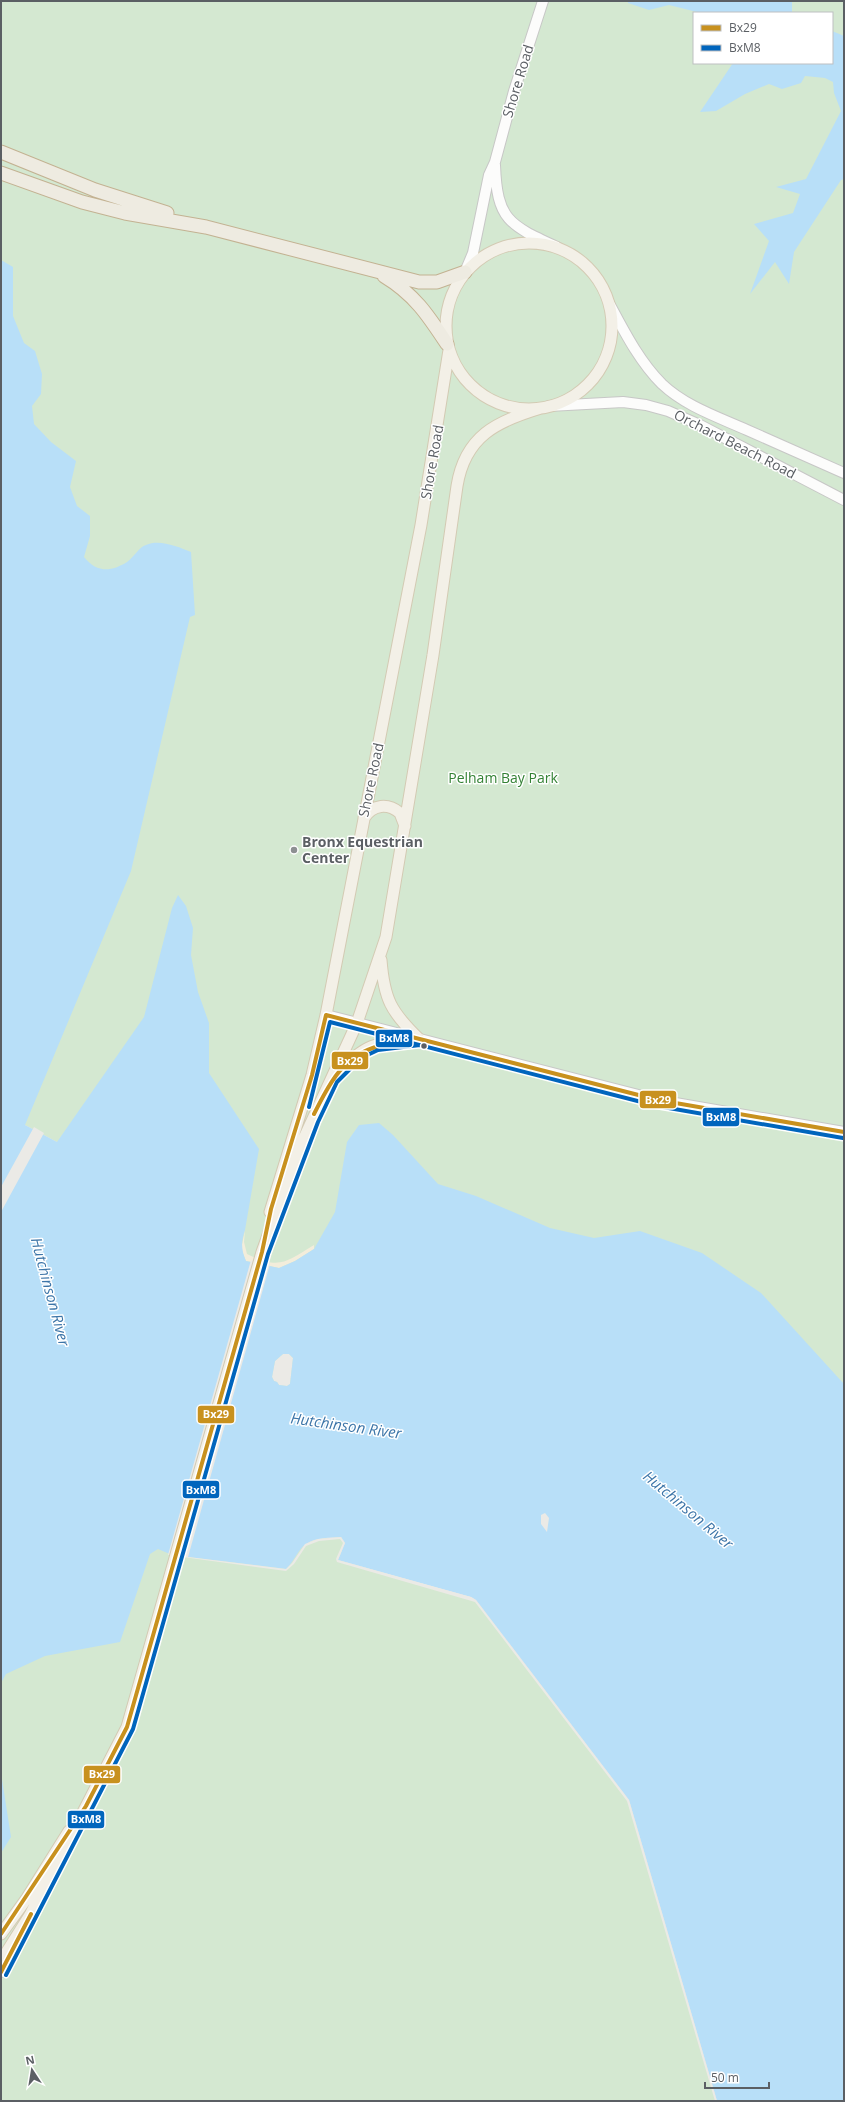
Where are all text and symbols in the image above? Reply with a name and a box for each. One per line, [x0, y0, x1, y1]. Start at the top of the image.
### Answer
legend [693, 12, 833, 64]
text: Bx29 [729, 19, 757, 36]
text: BxM8 [729, 39, 761, 56]
street label: Shore Road [497, 42, 538, 120]
street label: Orchard Beach Road [671, 405, 800, 483]
street label: Shore Road [416, 423, 447, 501]
street label: Shore Road [353, 741, 388, 819]
park label: Pelham Bay Park [448, 768, 558, 787]
place label: Bronx Equestrian Center [302, 832, 423, 867]
marker: Bronx Equestrian Center [289, 845, 299, 855]
line badge: BxM8 [375, 1029, 413, 1048]
text: BxM8 [379, 1030, 409, 1045]
unlabelled marker [419, 1041, 429, 1051]
line badge: Bx29 [331, 1051, 369, 1070]
text: Bx29 [337, 1053, 363, 1068]
line badge: Bx29 [639, 1090, 677, 1109]
text: Bx29 [645, 1092, 671, 1107]
line badge: BxM8 [702, 1107, 740, 1127]
text: BxM8 [706, 1109, 736, 1124]
water label: Hutchinson River [27, 1235, 75, 1349]
line badge: Bx29 [197, 1405, 235, 1424]
text: Bx29 [203, 1406, 229, 1421]
water label: Hutchinson River [289, 1407, 404, 1443]
water label: Hutchinson River [639, 1466, 739, 1554]
line badge: BxM8 [182, 1480, 220, 1499]
text: BxM8 [186, 1482, 216, 1497]
line badge: Bx29 [83, 1765, 121, 1784]
text: Bx29 [89, 1766, 115, 1781]
line badge: BxM8 [67, 1810, 105, 1829]
text: BxM8 [71, 1811, 101, 1826]
north arrow [12, 2050, 52, 2090]
text: N [24, 2051, 36, 2068]
scale bar [705, 2064, 769, 2090]
text: 50 m [711, 2069, 739, 2086]

